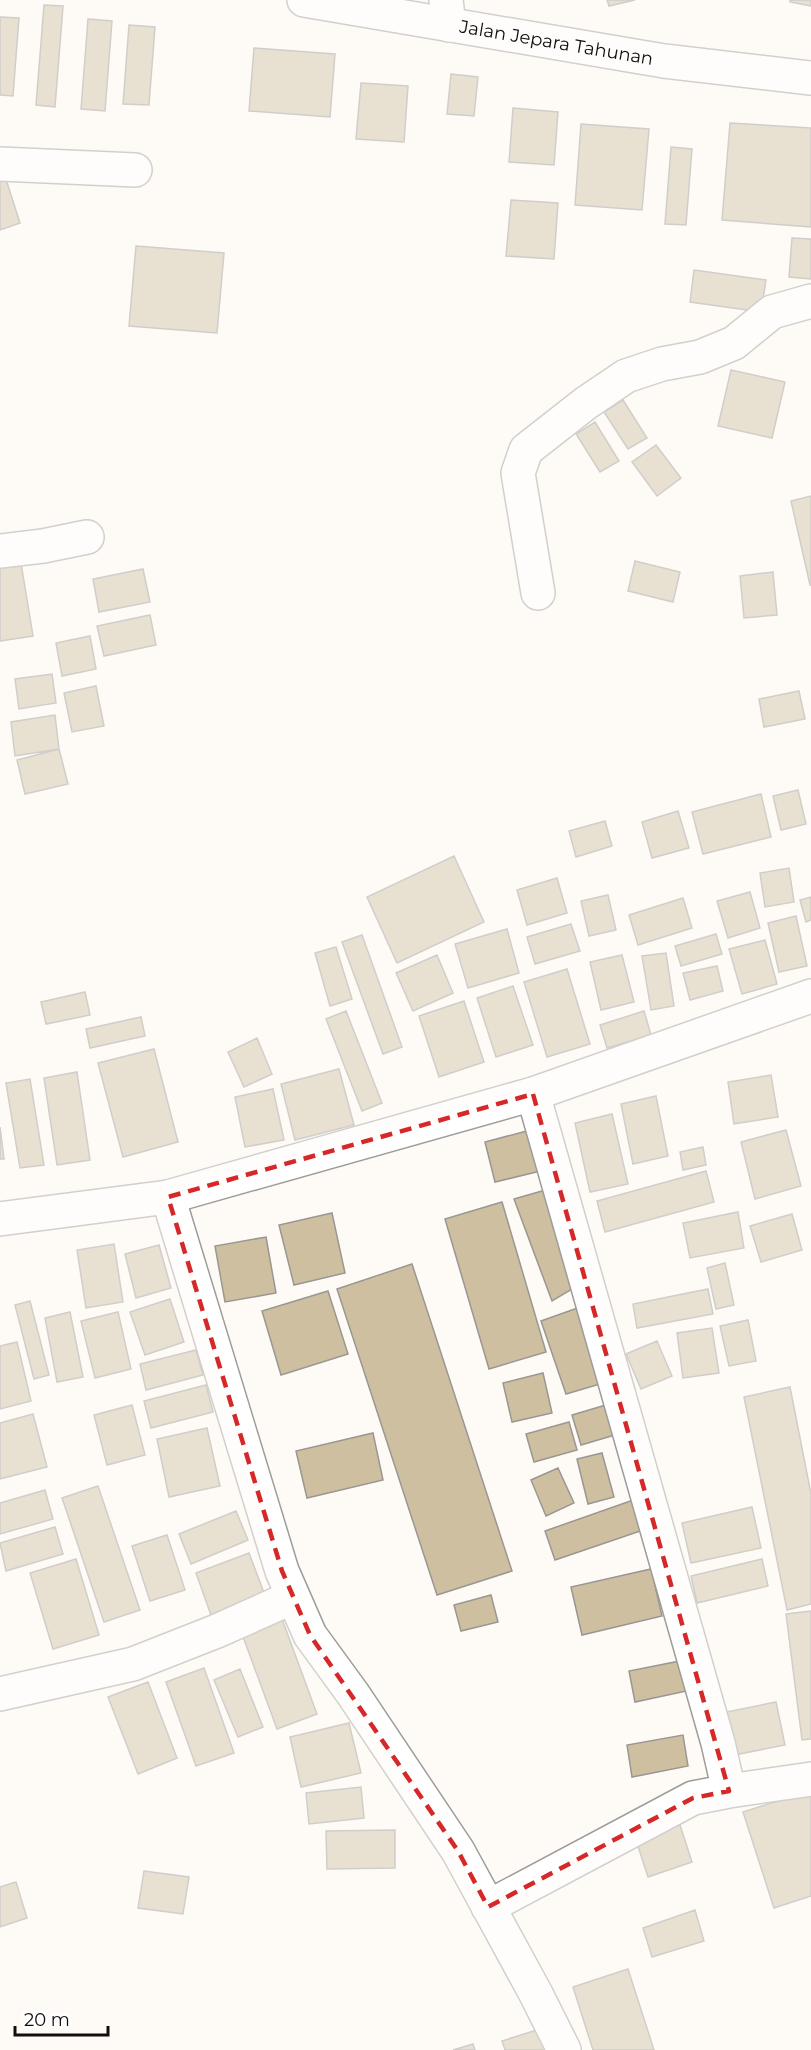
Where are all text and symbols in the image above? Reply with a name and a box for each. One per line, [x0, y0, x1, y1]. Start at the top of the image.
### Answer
street label: Jalan Jepara Tahunan [457, 15, 655, 70]
scale bar [15, 1999, 108, 2037]
text: 20 m [24, 2009, 70, 2031]

